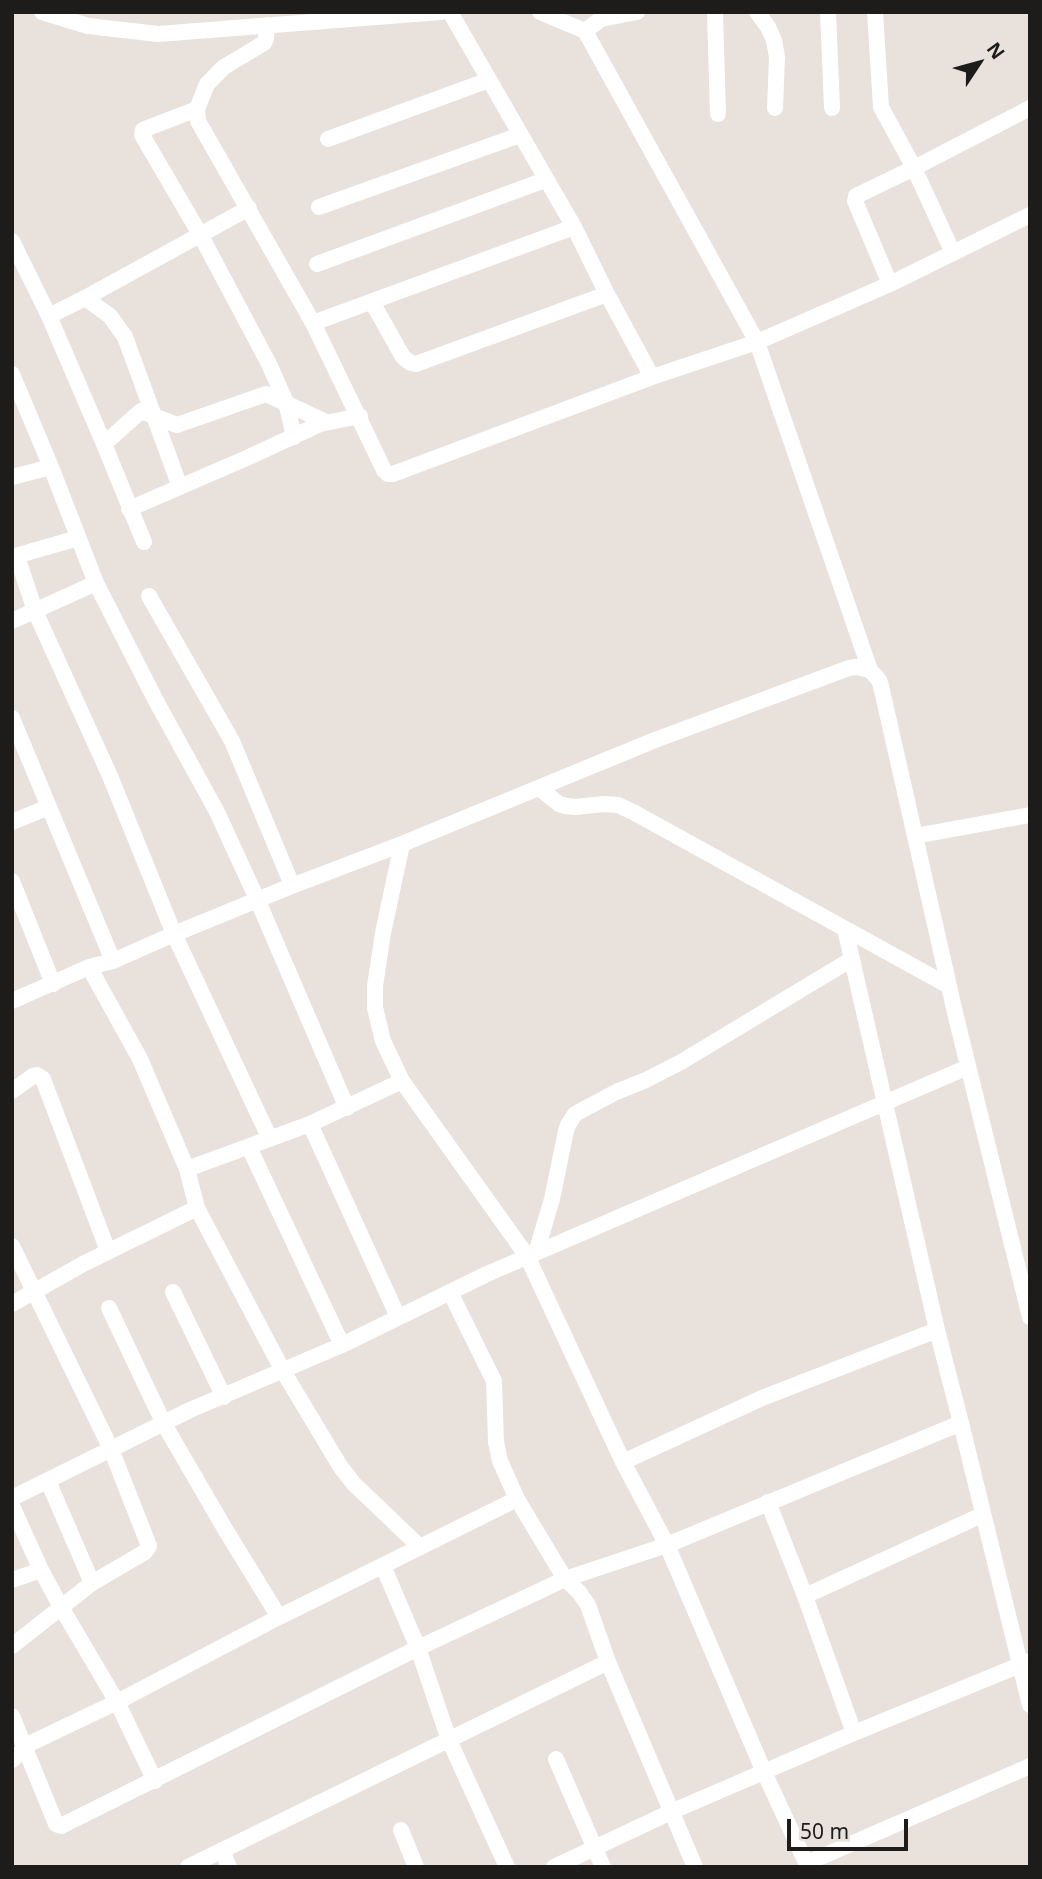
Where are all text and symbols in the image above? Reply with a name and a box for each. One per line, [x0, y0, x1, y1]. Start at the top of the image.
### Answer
north arrow [944, 28, 1014, 98]
text: N [981, 37, 1011, 65]
scale bar [790, 1806, 911, 1850]
text: 50 m [800, 1817, 849, 1845]

